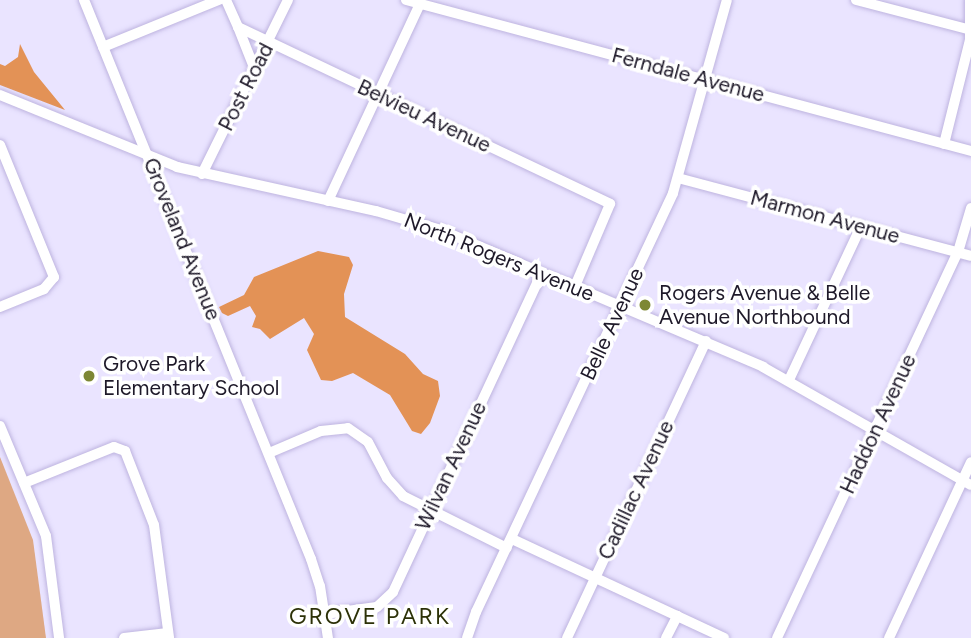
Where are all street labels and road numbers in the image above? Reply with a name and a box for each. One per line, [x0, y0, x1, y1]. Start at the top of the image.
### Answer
street label: Post Road [213, 39, 279, 135]
street label: Ferndale Avenue [609, 43, 767, 107]
street label: Belvieu Avenue [353, 74, 495, 158]
street label: Groveland Avenue [138, 154, 226, 324]
street label: Marmon Avenue [748, 185, 902, 249]
street label: North Rogers Avenue [400, 207, 598, 307]
street label: Belle Avenue [575, 264, 649, 384]
street label: Haddon Avenue [835, 350, 921, 498]
street label: Wilvan Avenue [410, 398, 492, 534]
street label: Cadillac Avenue [593, 416, 679, 564]

